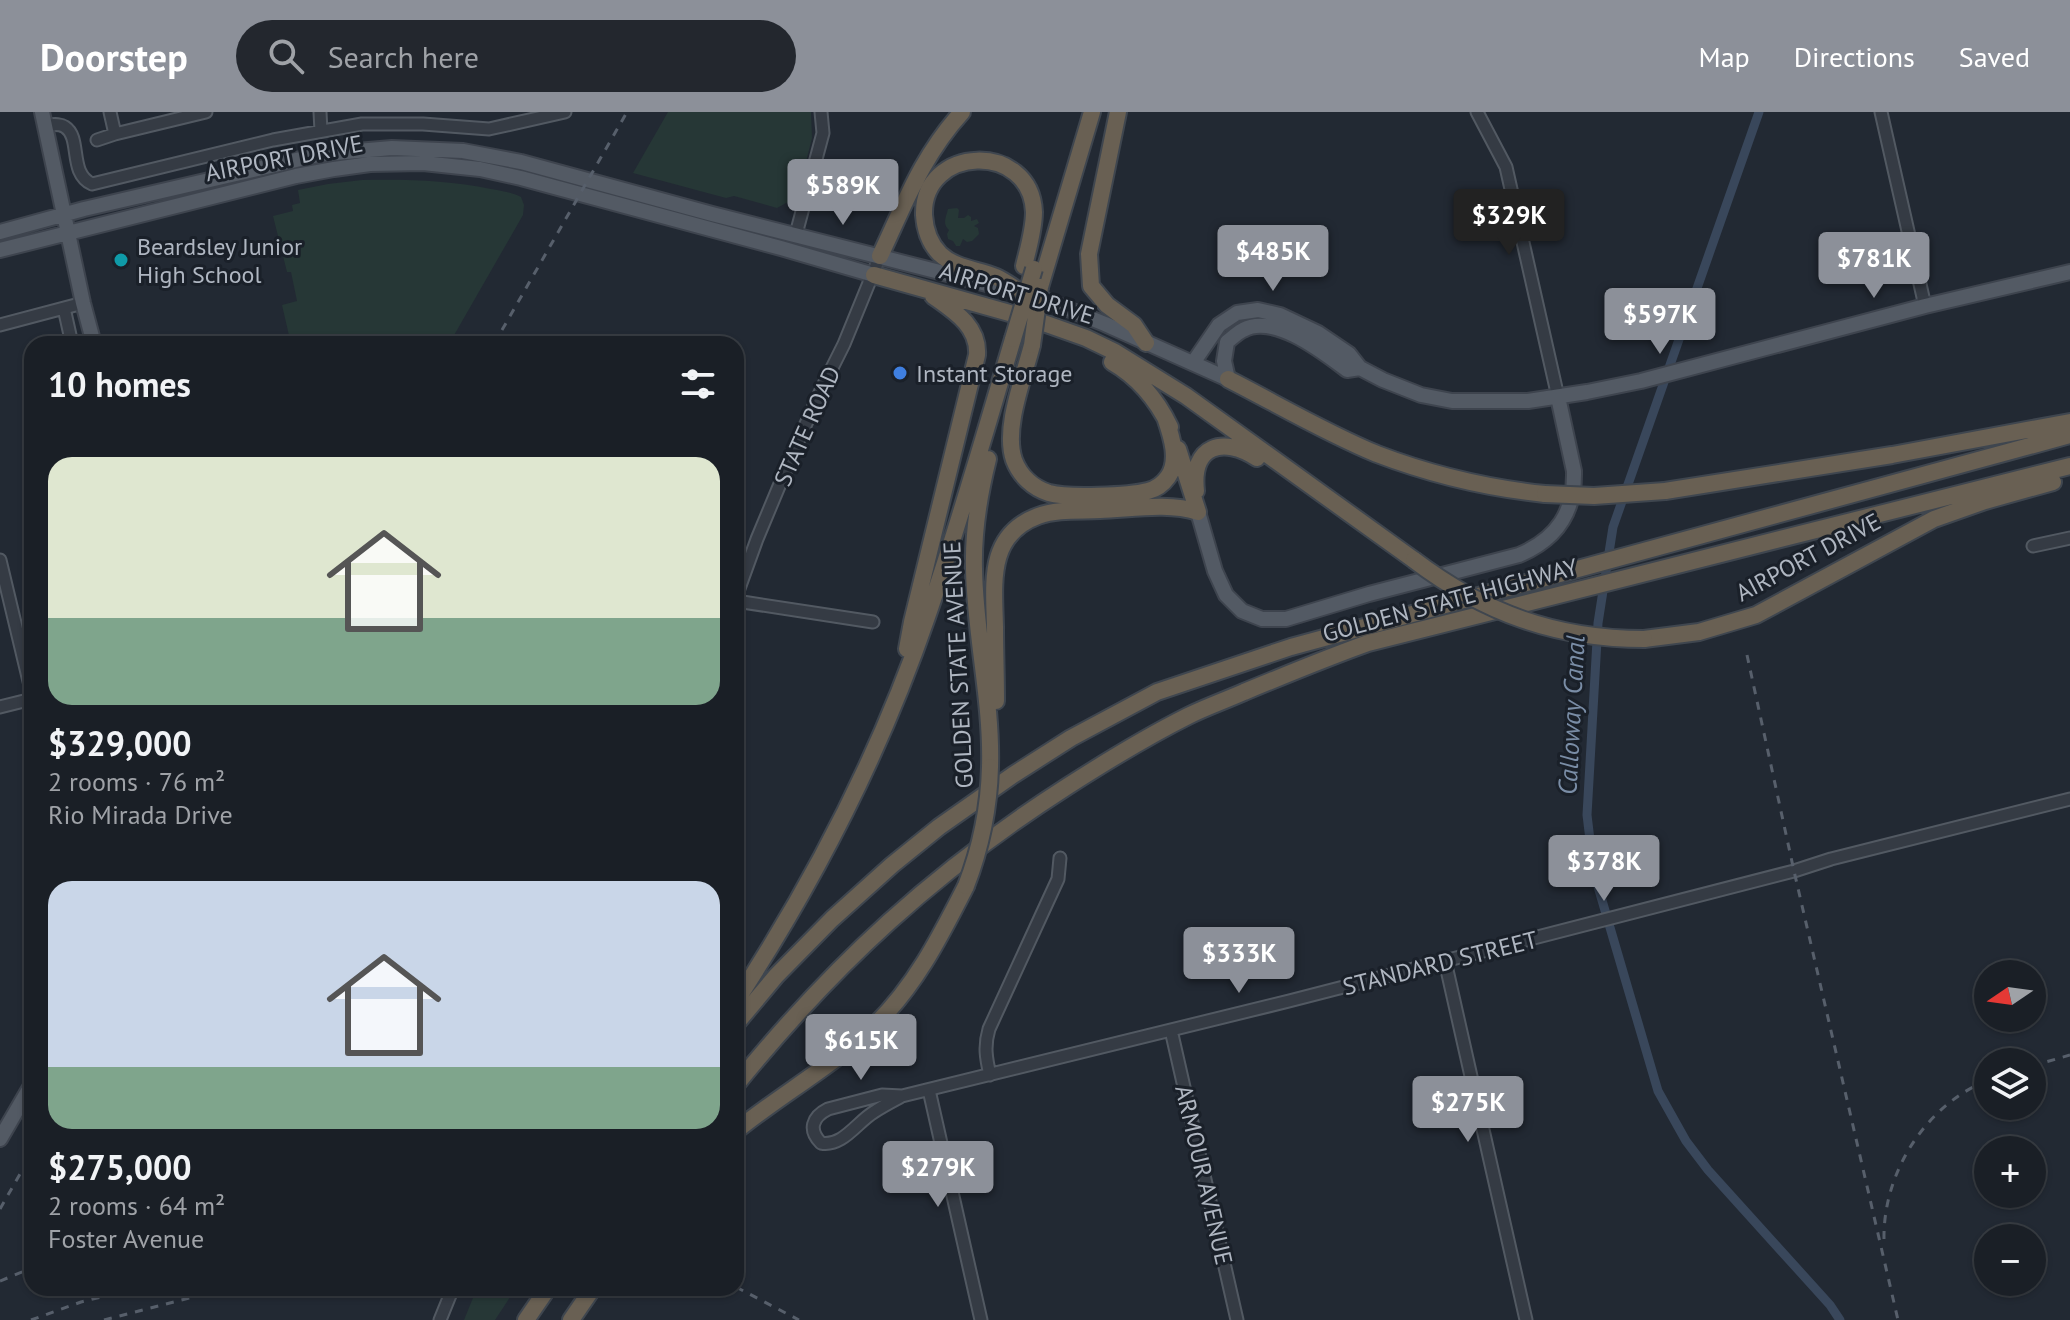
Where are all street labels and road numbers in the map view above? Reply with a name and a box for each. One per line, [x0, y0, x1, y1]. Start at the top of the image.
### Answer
street label: AIRPORT DRIVE [203, 128, 365, 188]
street label: AIRPORT DRIVE [936, 255, 1098, 331]
street label: STATE ROAD [767, 361, 847, 491]
street label: AIRPORT DRIVE [1730, 506, 1886, 608]
street label: GOLDEN STATE AVENUE [936, 541, 980, 789]
street label: GOLDEN STATE HIGHWAY [1319, 551, 1582, 649]
street label: STANDARD STREET [1339, 924, 1541, 1002]
street label: ARMOUR AVENUE [1168, 1082, 1240, 1268]

